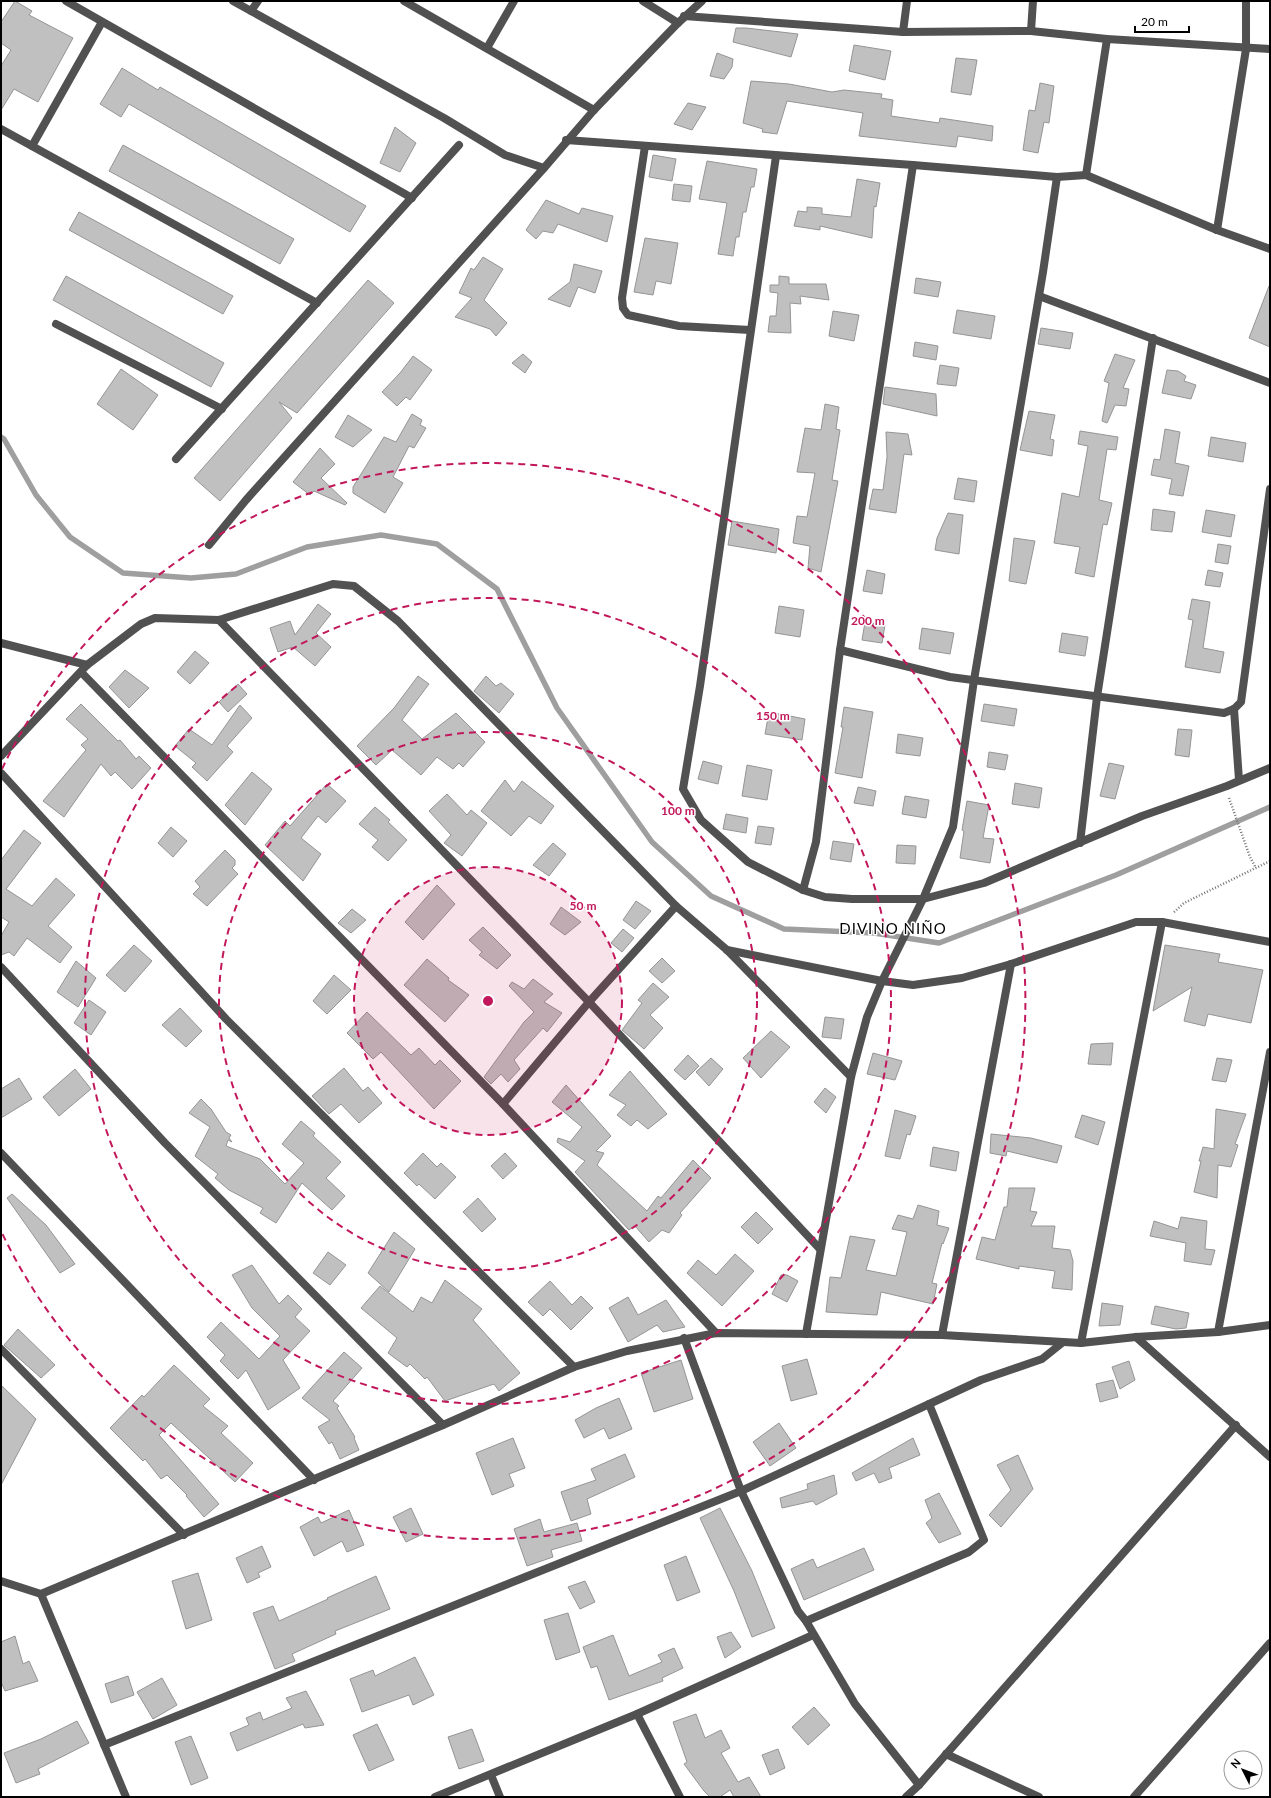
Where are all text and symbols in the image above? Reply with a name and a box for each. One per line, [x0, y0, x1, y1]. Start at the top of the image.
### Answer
scale bar [1135, 8, 1189, 34]
text: 20 m [1141, 14, 1168, 29]
text: 200 m [851, 613, 885, 628]
text: 150 m [756, 708, 790, 723]
text: 100 m [661, 803, 695, 818]
text: 50 m [570, 898, 596, 913]
district label: DIVINO NIÑO [839, 919, 947, 937]
centre of rings [481, 994, 495, 1008]
north arrow [1223, 1750, 1263, 1790]
text: N [1228, 1755, 1243, 1770]

